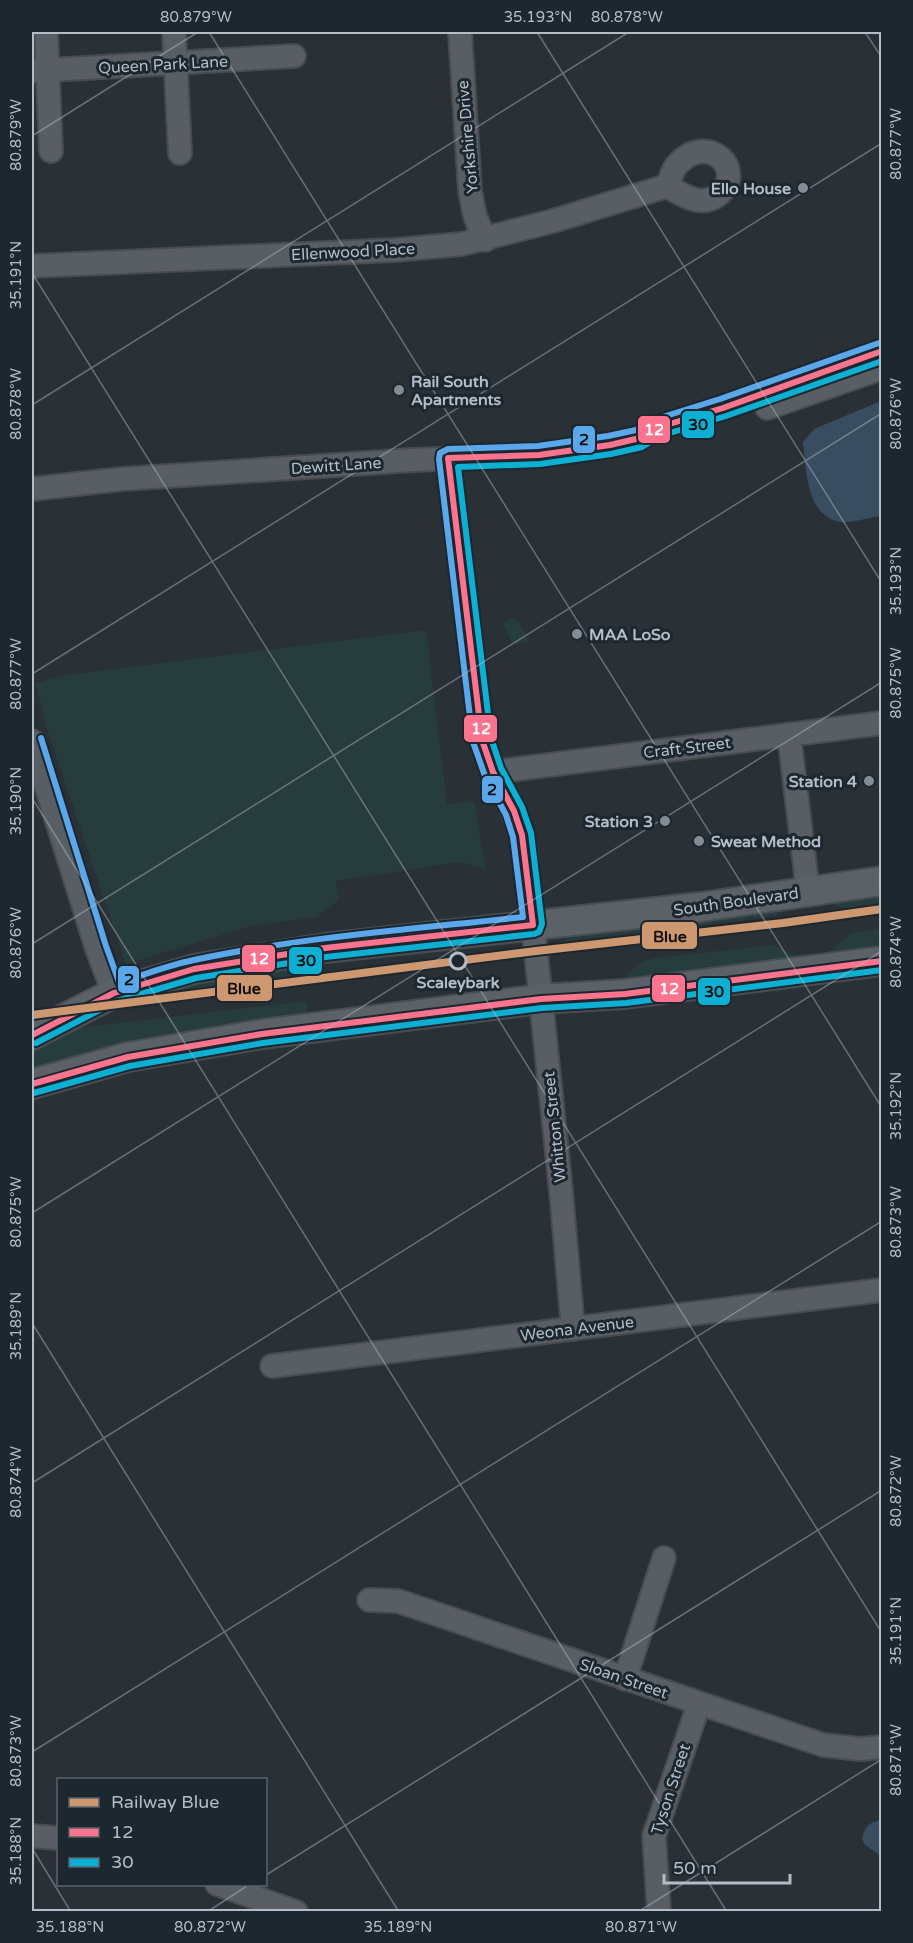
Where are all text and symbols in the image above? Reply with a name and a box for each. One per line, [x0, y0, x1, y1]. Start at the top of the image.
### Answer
text: 80.879°W [160, 8, 232, 26]
text: 35.193°N [504, 8, 572, 26]
text: 80.878°W [591, 8, 663, 26]
street label: Queen Park Lane [98, 52, 228, 78]
street label: Yorkshire Drive [453, 80, 483, 194]
text: 80.879°W [7, 99, 25, 171]
text: 80.877°W [887, 108, 905, 180]
place label: Ello House [711, 179, 791, 199]
marker: Ello House [796, 181, 810, 195]
street label: Ellenwood Place [290, 239, 416, 265]
text: 35.191°N [7, 241, 25, 309]
text: 80.878°W [7, 368, 25, 440]
place label: Rail South Apartments [411, 372, 502, 410]
text: 80.876°W [887, 378, 905, 450]
marker: Rail South Apartments [392, 383, 406, 397]
line badge: 30 [681, 410, 715, 439]
line badge: 12 [637, 415, 671, 444]
text: 30 [688, 415, 708, 435]
text: 12 [644, 420, 664, 440]
line badge: 2 [572, 425, 596, 454]
text: 2 [579, 430, 589, 450]
street label: Dewitt Lane [290, 453, 382, 479]
text: 35.193°N [887, 547, 905, 615]
place label: MAA LoSo [589, 625, 671, 645]
marker: MAA LoSo [570, 627, 584, 641]
text: 80.877°W [7, 638, 25, 710]
text: 80.875°W [887, 647, 905, 719]
line badge: 12 [463, 714, 498, 743]
text: 12 [471, 719, 491, 739]
street label: Craft Street [642, 733, 732, 763]
text: 35.190°N [7, 767, 25, 835]
place label: Station 4 [789, 772, 857, 792]
marker: Station 4 [862, 774, 876, 788]
line badge: 2 [481, 775, 504, 804]
text: 2 [487, 780, 497, 800]
place label: Station 3 [585, 812, 653, 832]
marker: Station 3 [658, 814, 672, 828]
place label: Sweat Method [711, 832, 821, 852]
marker: Sweat Method [692, 834, 706, 848]
street label: South Boulevard [672, 883, 800, 921]
text: 80.876°W [7, 907, 25, 979]
text: 80.874°W [887, 916, 905, 988]
line badge: Blue [641, 921, 698, 950]
text: Blue [653, 927, 687, 947]
line badge: 12 [241, 944, 276, 973]
line badge: 30 [288, 946, 323, 975]
text: 12 [249, 949, 269, 969]
text: 30 [296, 951, 316, 971]
marker: Scaleybark [449, 952, 467, 970]
line badge: 2 [117, 965, 140, 994]
text: 2 [124, 970, 134, 990]
place label: Scaleybark [417, 973, 500, 993]
line badge: Blue [216, 974, 273, 1002]
line badge: 12 [651, 974, 686, 1003]
line badge: 30 [697, 977, 731, 1006]
text: Blue [227, 979, 261, 999]
text: 12 [659, 979, 679, 999]
text: 30 [704, 982, 724, 1002]
street label: Whitton Street [539, 1070, 571, 1183]
text: 35.192°N [887, 1072, 905, 1140]
text: 80.875°W [7, 1176, 25, 1248]
text: 80.873°W [887, 1186, 905, 1258]
text: 35.189°N [7, 1292, 25, 1360]
street label: Weona Avenue [519, 1312, 635, 1346]
text: 80.874°W [7, 1446, 25, 1518]
text: 80.872°W [887, 1455, 905, 1527]
text: 35.191°N [887, 1597, 905, 1665]
street label: Sloan Street [577, 1655, 670, 1703]
text: 80.873°W [7, 1715, 25, 1787]
text: 80.871°W [887, 1724, 905, 1796]
street label: Tyson Street [647, 1741, 695, 1837]
legend [57, 1778, 267, 1886]
text: Railway Blue [111, 1791, 219, 1813]
text: 35.188°N [7, 1817, 25, 1885]
text: 12 [111, 1821, 134, 1843]
scale bar [664, 1847, 790, 1885]
text: 30 [111, 1851, 134, 1873]
text: 50 m [673, 1857, 717, 1879]
text: 35.188°N [36, 1918, 104, 1936]
text: 80.872°W [174, 1918, 246, 1936]
text: 35.189°N [364, 1918, 432, 1936]
text: 80.871°W [605, 1918, 677, 1936]

